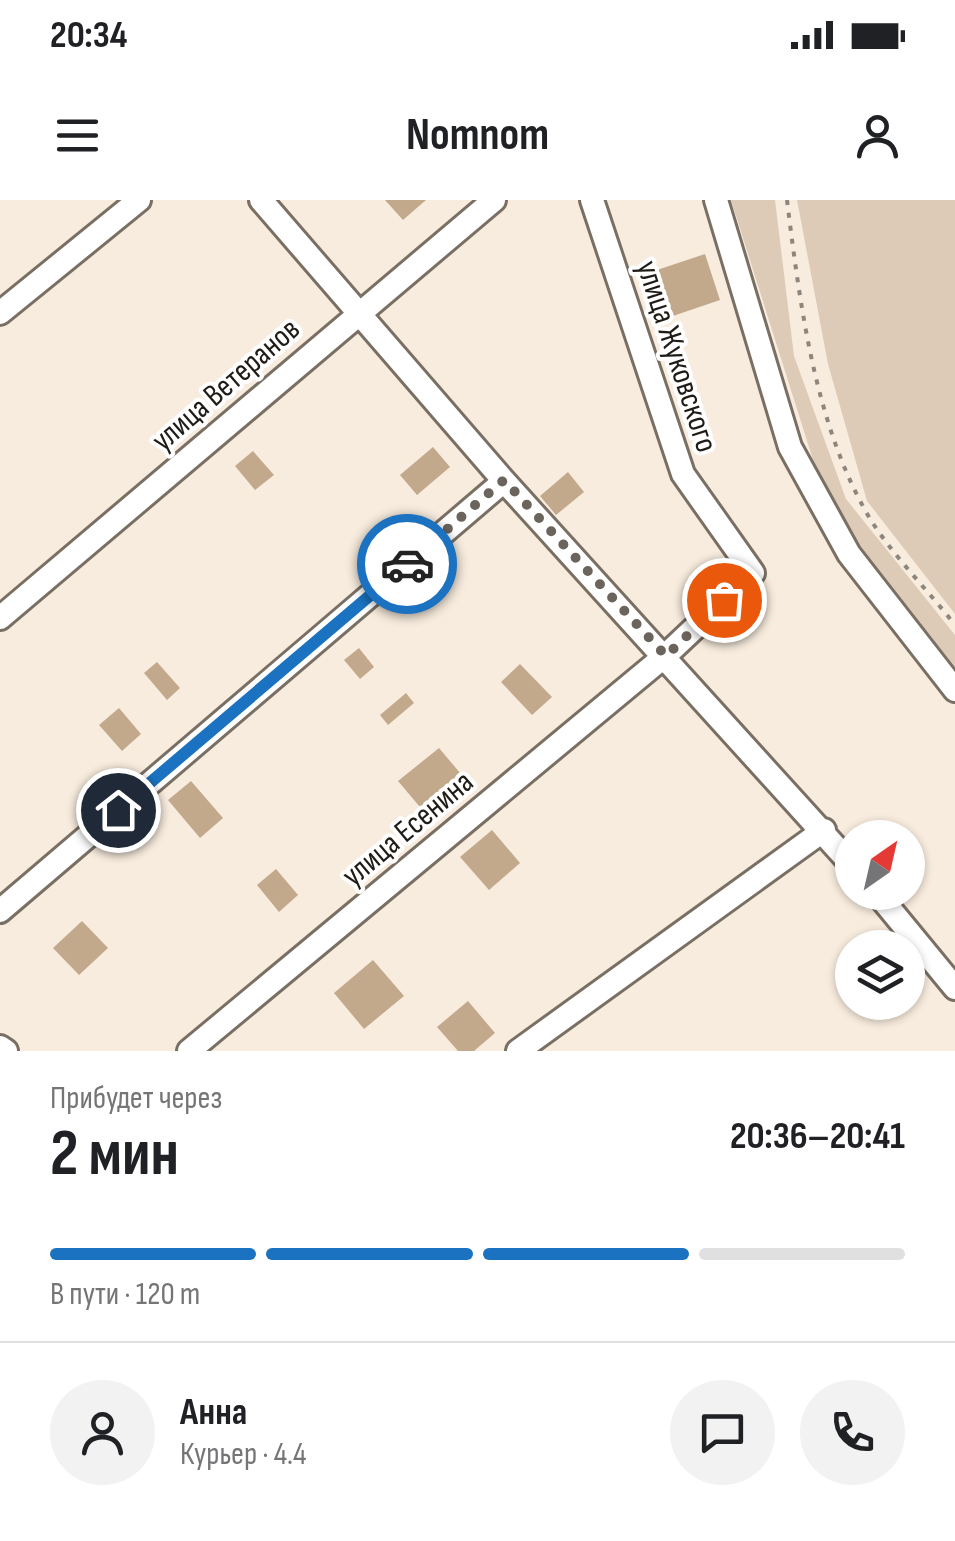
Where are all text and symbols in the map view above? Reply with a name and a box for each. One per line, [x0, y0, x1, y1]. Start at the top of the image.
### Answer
text: 20:34 [50, 13, 127, 58]
icon: menu [50, 108, 105, 163]
text: Nomnom [406, 108, 549, 163]
icon: person [850, 108, 905, 163]
street label: улица Жуковского [627, 256, 726, 457]
street label: улица Ветеранов [144, 310, 308, 460]
courier [357, 514, 457, 614]
icon: car [380, 537, 435, 592]
pin [682, 558, 767, 643]
icon: bag [697, 573, 752, 628]
street label: улица Есенина [334, 763, 482, 895]
pin [76, 768, 161, 853]
icon: home [91, 783, 146, 838]
north arrow [835, 820, 925, 910]
map controls [835, 820, 925, 1020]
button: layers [835, 930, 925, 1020]
text: Прибудет через [50, 1079, 222, 1118]
text: 20:36–20:41 [730, 1114, 905, 1159]
text: 2 мин [50, 1116, 179, 1194]
text: В пути · 120 m [50, 1275, 200, 1314]
button: person [50, 1380, 155, 1485]
button: chat [670, 1380, 775, 1485]
button: phone [800, 1380, 905, 1485]
text: Анна [180, 1390, 247, 1435]
text: Курьер · 4.4 [180, 1435, 306, 1474]

